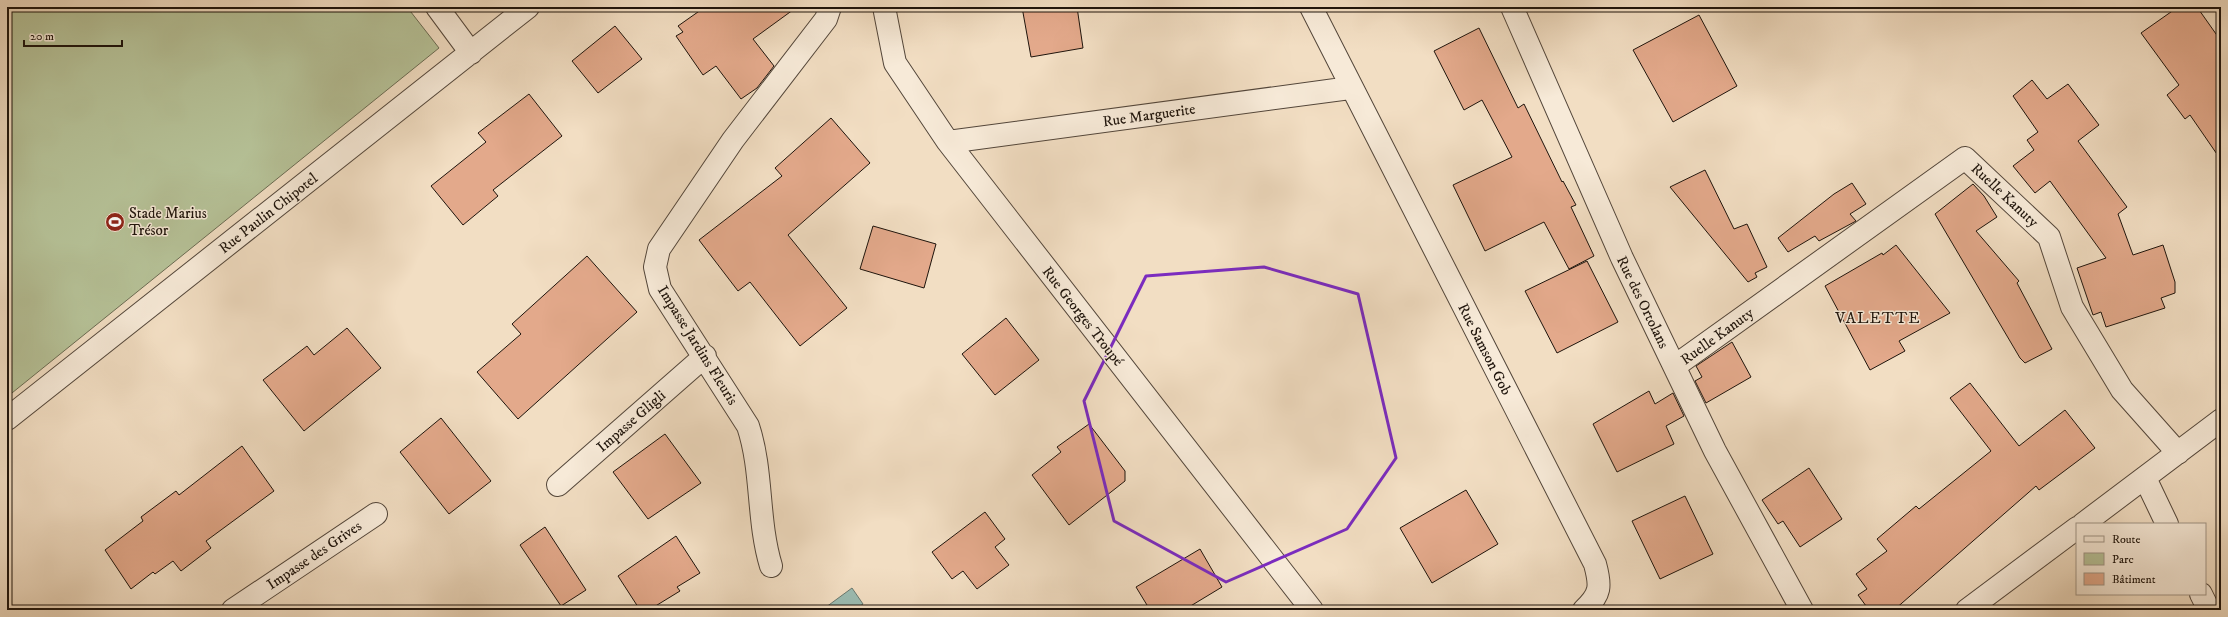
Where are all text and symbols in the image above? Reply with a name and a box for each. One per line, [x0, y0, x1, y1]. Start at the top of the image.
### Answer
scale bar [24, 22, 122, 48]
text: 20 m [30, 29, 54, 44]
street label: Rue Marguerite [1101, 100, 1197, 131]
street label: Ruelle Kanuty [1967, 159, 2043, 232]
street label: Rue Paulin Chipotel [215, 169, 322, 258]
place label: Stade Marius Trésor [129, 204, 207, 240]
sports icon: Stade Marius Trésor [104, 211, 126, 233]
street label: Rue des Ortolans [1612, 253, 1673, 352]
street label: Rue Georges Troupé [1038, 263, 1128, 371]
street label: Impasse Jardins Fleuris [653, 282, 742, 409]
street label: Rue Samson Gob [1453, 300, 1516, 398]
street label: Ruelle Kanuty [1677, 303, 1758, 369]
district label: VALETTE [1834, 308, 1921, 328]
street label: Impasse Gligli [593, 386, 670, 457]
street label: Impasse des Grives [263, 517, 365, 594]
legend [2076, 523, 2206, 595]
text: Route [2112, 532, 2140, 547]
text: Parc [2112, 552, 2134, 567]
text: Bâtiment [2112, 572, 2156, 587]

